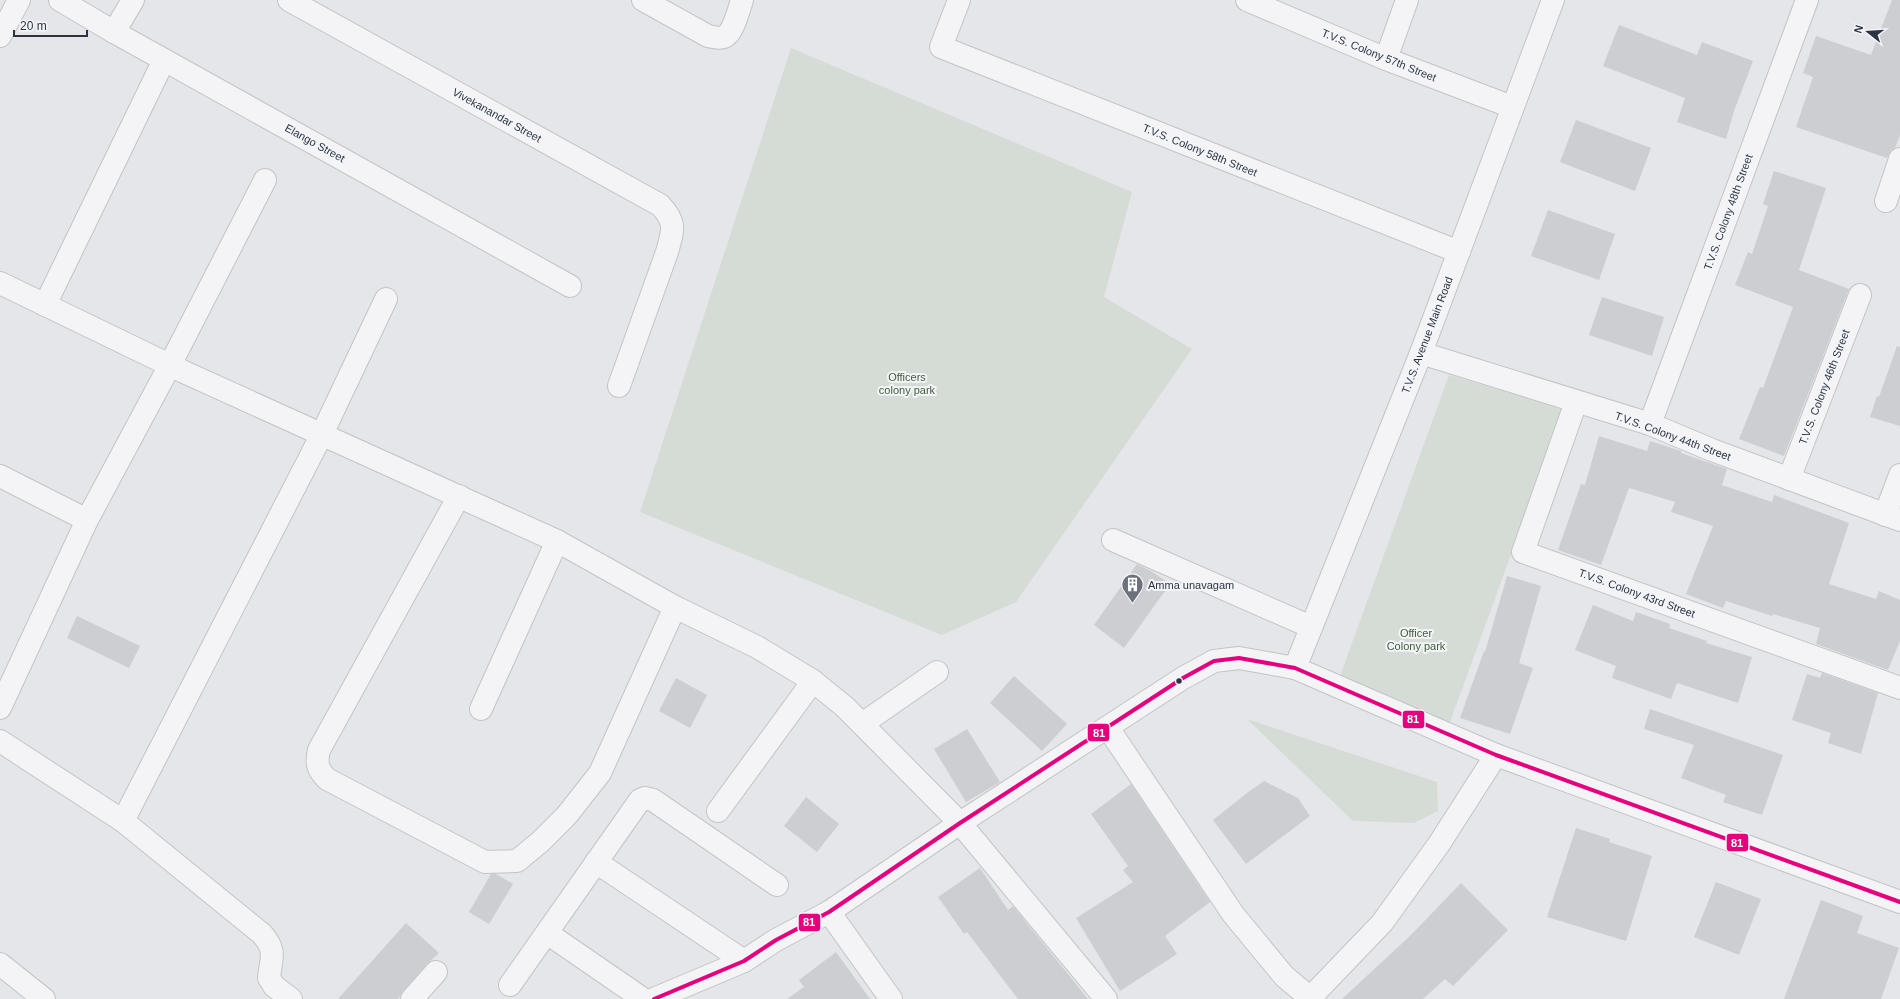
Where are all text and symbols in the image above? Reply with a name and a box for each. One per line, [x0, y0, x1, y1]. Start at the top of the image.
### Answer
scale bar [14, 12, 87, 38]
north arrow [1848, 12, 1888, 52]
text: 20 m [20, 19, 47, 33]
text: N [1852, 23, 1865, 35]
street label: T.V.S. Colony 57th Street [1320, 26, 1438, 84]
street label: Vivekanandar Street [451, 86, 543, 144]
street label: T.V.S. Colony 58th Street [1141, 121, 1259, 179]
street label: Elango Street [283, 122, 347, 164]
street label: T.V.S. Colony 48th Street [1701, 152, 1755, 272]
street label: T.V.S. Avenue Main Road [1399, 275, 1455, 395]
street label: T.V.S. Colony 46th Street [1796, 328, 1852, 446]
park label: Officers colony park [879, 371, 936, 396]
street label: T.V.S. Colony 44th Street [1613, 409, 1733, 463]
street label: T.V.S. Colony 43rd Street [1577, 566, 1697, 620]
building icon: Amma unavagam [1119, 572, 1145, 605]
place label: Amma unavagam [1148, 579, 1234, 591]
park label: Officer Colony park [1387, 627, 1446, 652]
unlabelled marker [1174, 676, 1184, 686]
line badge: 81 [1402, 710, 1425, 729]
text: 81 [1407, 713, 1419, 725]
line badge: 81 [1087, 723, 1110, 742]
text: 81 [1093, 727, 1105, 739]
line badge: 81 [1726, 833, 1749, 852]
text: 81 [1731, 837, 1743, 849]
line badge: 81 [798, 913, 821, 932]
text: 81 [803, 916, 815, 928]

